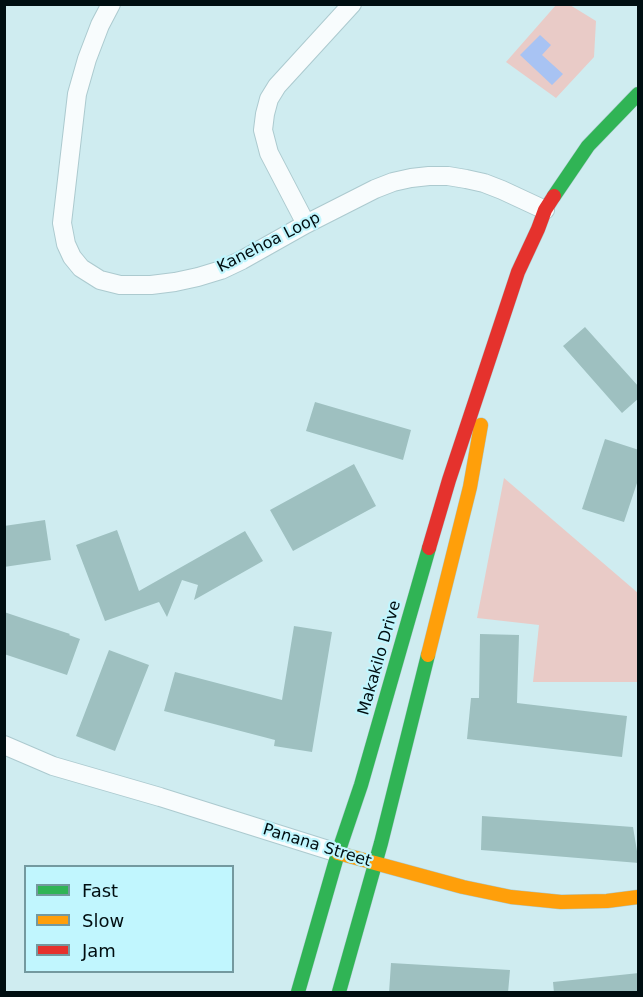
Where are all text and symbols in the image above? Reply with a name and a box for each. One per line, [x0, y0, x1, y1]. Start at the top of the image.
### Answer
street label: Kanehoa Loop [214, 209, 324, 277]
street label: Makakilo Drive [354, 599, 406, 717]
street label: Panana Street [260, 820, 374, 872]
legend [24, 865, 234, 973]
text: Fast [82, 880, 118, 901]
text: Slow [82, 910, 124, 931]
text: Jam [82, 940, 116, 961]

